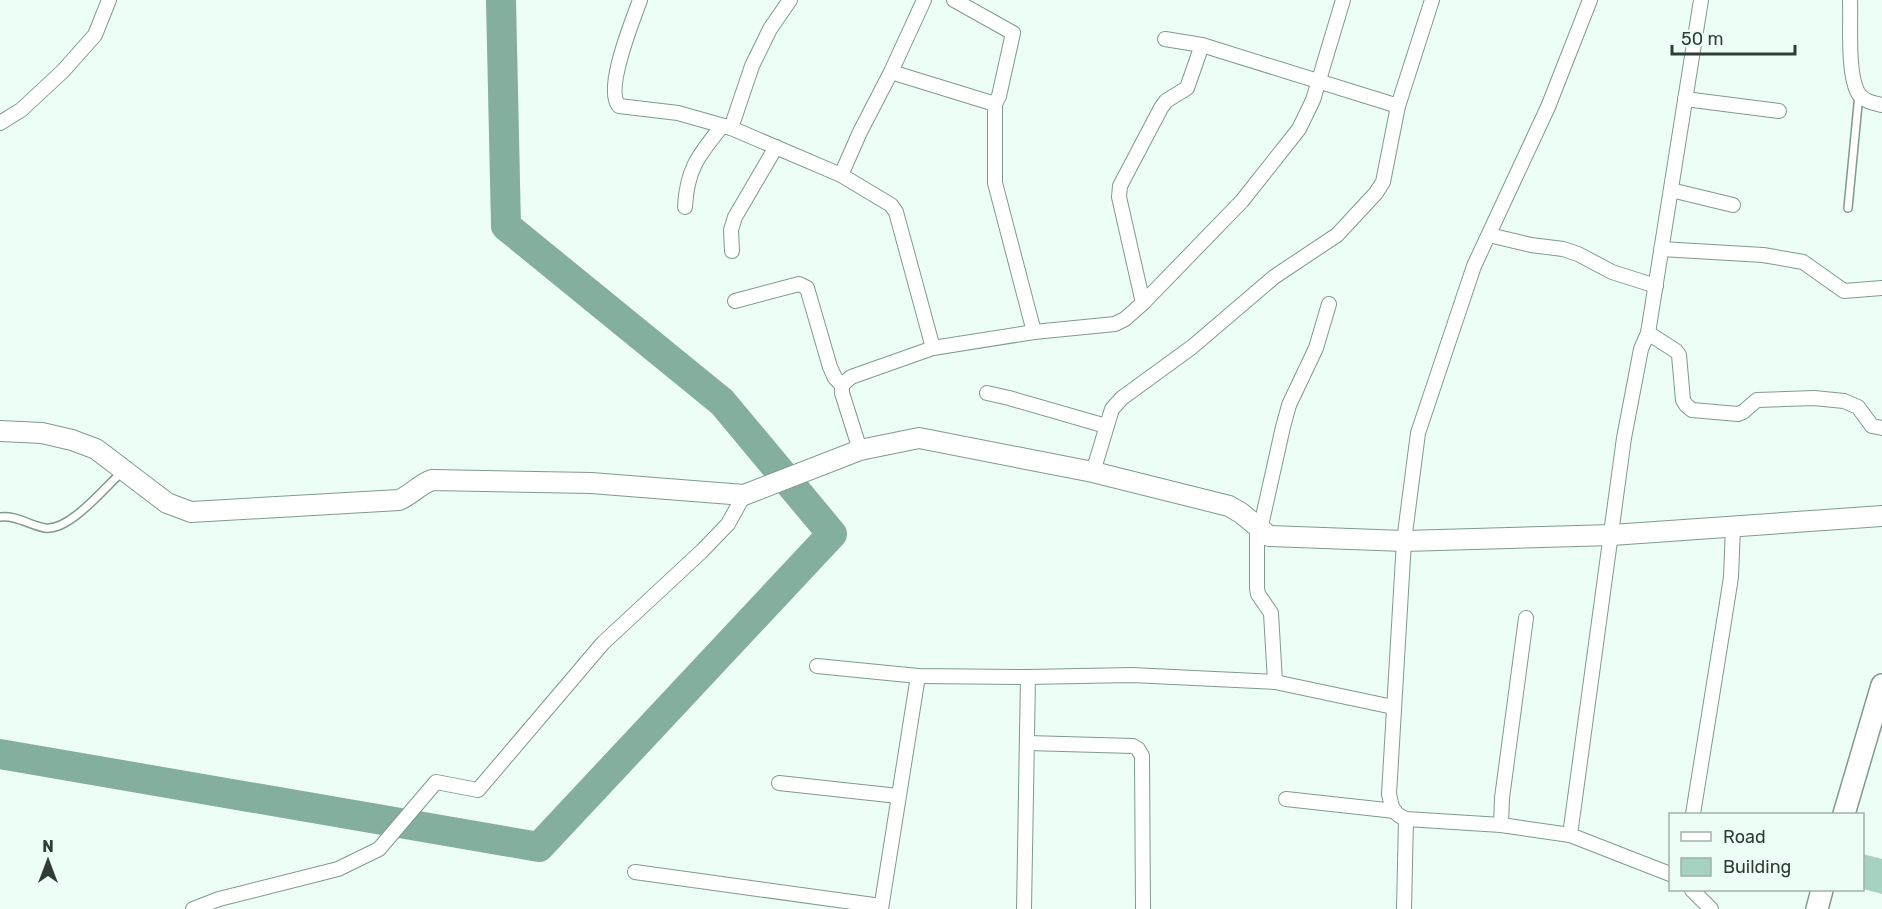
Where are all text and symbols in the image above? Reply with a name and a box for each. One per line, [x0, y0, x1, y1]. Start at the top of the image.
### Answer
scale bar [1672, 18, 1795, 56]
text: 50 m [1681, 28, 1724, 50]
legend [1669, 813, 1864, 891]
text: Road [1723, 826, 1766, 848]
north arrow [18, 831, 78, 891]
text: N [42, 837, 54, 856]
text: Building [1723, 856, 1791, 878]

